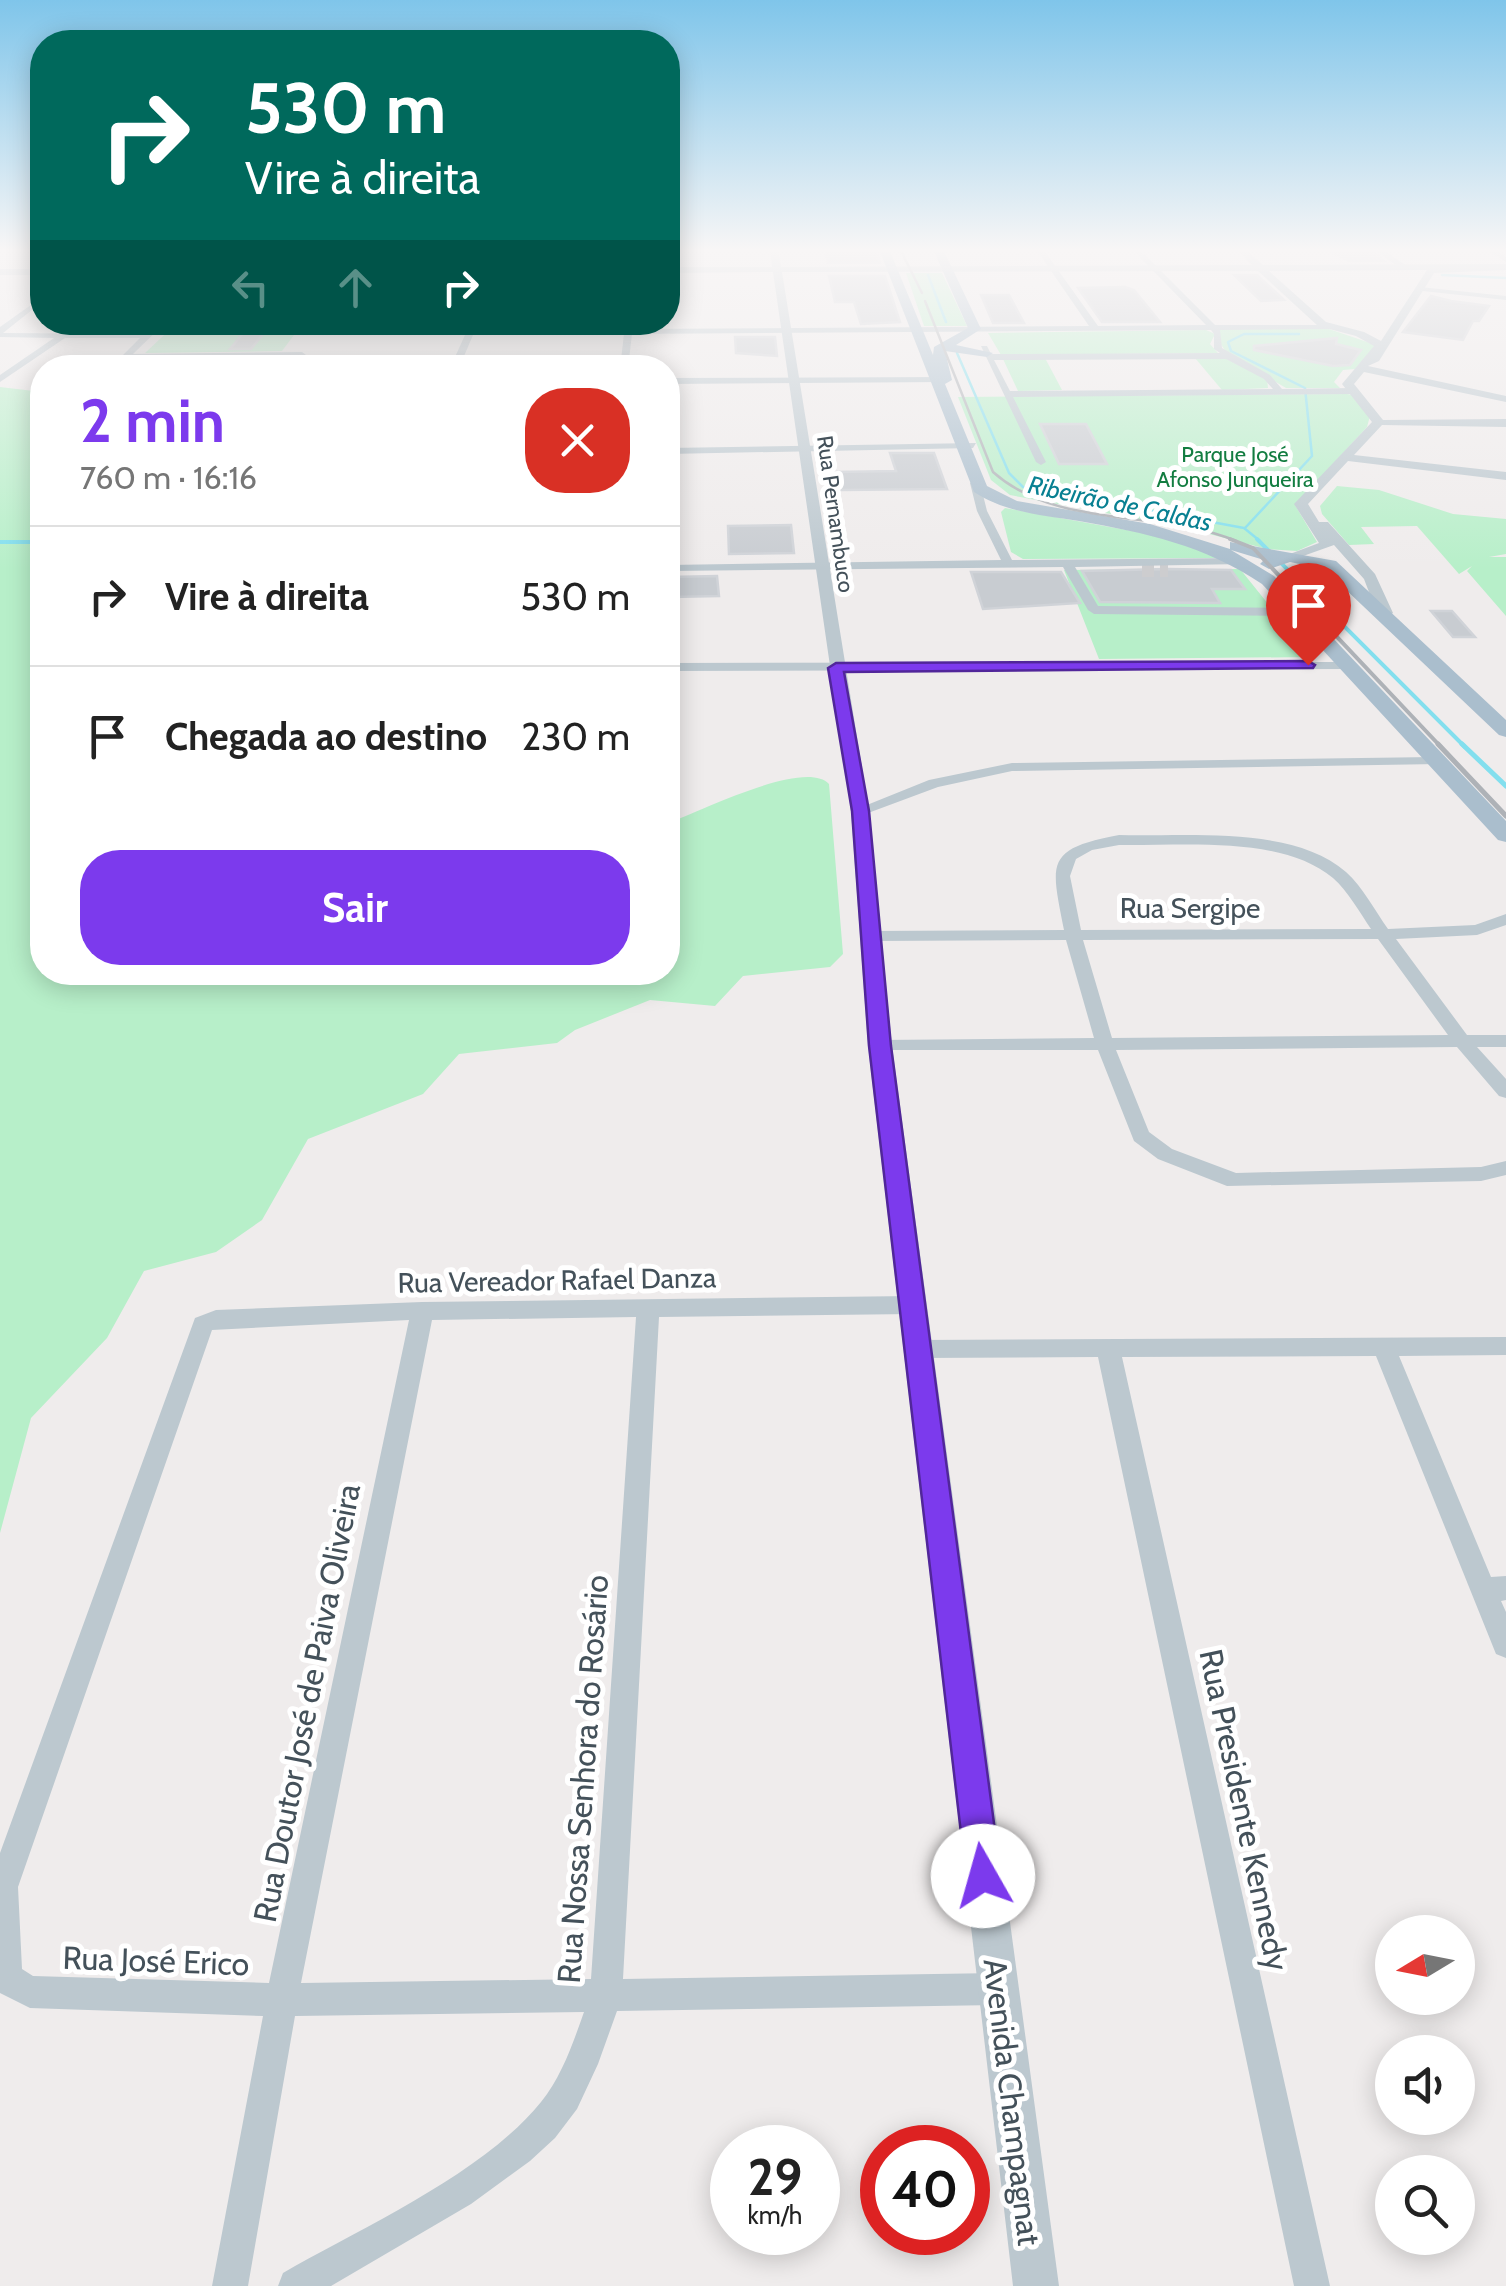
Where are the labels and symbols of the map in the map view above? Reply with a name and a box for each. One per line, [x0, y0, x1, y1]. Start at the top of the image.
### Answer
street label: Rua Pernambuco [811, 434, 860, 594]
park label: Parque José Afonso Junqueira [1156, 441, 1314, 493]
water label: Ribeirão de Caldas [1025, 469, 1215, 537]
pin [1266, 563, 1351, 666]
street label: Rua Sergipe [1120, 891, 1260, 925]
street label: Rua Vereador Rafael Danza [397, 1260, 717, 1300]
street label: Rua Doutor José de Paiva Oliveira [245, 1480, 368, 1925]
street label: Rua Nossa Senhora do Rosário [549, 1573, 616, 1984]
street label: Rua Presidente Kennedy [1191, 1645, 1298, 1974]
position arrow [931, 1824, 1035, 1928]
north arrow [1375, 1915, 1475, 2015]
street label: Rua José Erico [62, 1938, 250, 1983]
street label: Avenida Champagnat [976, 1956, 1049, 2248]
speed limit sign: 40 [860, 2125, 990, 2255]

